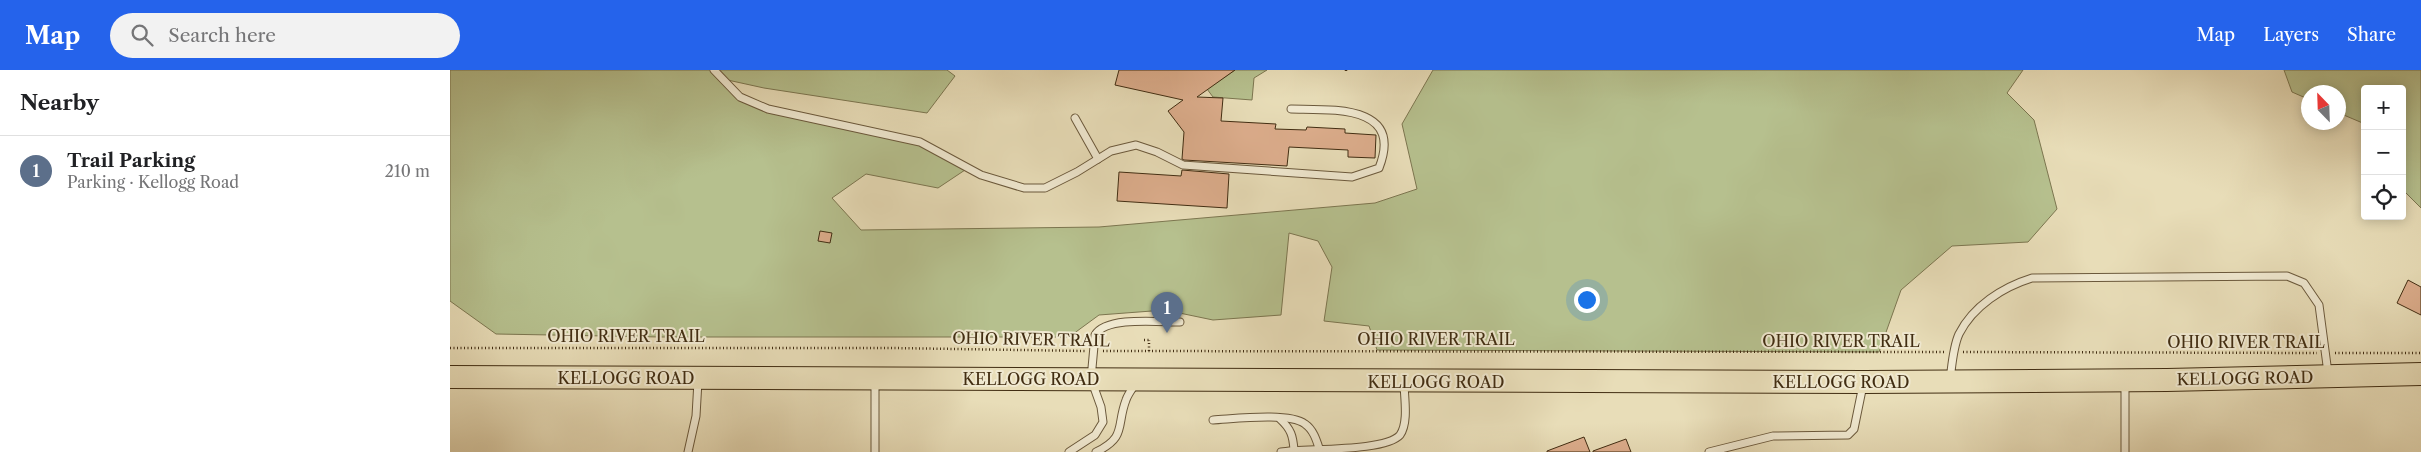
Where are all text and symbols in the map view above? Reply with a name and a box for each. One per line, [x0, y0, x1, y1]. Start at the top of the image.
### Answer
search box [110, 13, 460, 58]
text: Map [25, 21, 80, 50]
icon: search [128, 21, 156, 49]
text: Search here [168, 24, 276, 47]
text: Map [2197, 24, 2235, 46]
text: Layers [2263, 24, 2319, 46]
text: Share [2347, 24, 2396, 46]
north arrow [2301, 85, 2346, 130]
map controls [2361, 85, 2406, 220]
button: + [2361, 85, 2406, 130]
text: Nearby [20, 90, 99, 115]
button: − [2361, 130, 2406, 175]
text: Trail Parking [67, 149, 195, 172]
text: 1 [32, 161, 40, 181]
text: 210 m [385, 161, 430, 181]
text: Parking · Kellogg Road [67, 172, 239, 192]
button: locate [2361, 175, 2406, 220]
your location [1574, 287, 1600, 313]
pin: 1 [1151, 292, 1183, 333]
street label: OHIO RIVER TRAIL [547, 326, 705, 346]
street label: OHIO RIVER TRAIL [952, 328, 1110, 350]
street label: OHIO RIVER TRAIL [1357, 329, 1515, 349]
street label: OHIO RIVER TRAIL [1762, 331, 1920, 351]
street label: OHIO RIVER TRAIL [2167, 332, 2325, 352]
street label: KELLOGG ROAD [2176, 367, 2314, 389]
street label: KELLOGG ROAD [558, 368, 694, 388]
street label: KELLOGG ROAD [963, 369, 1099, 389]
street label: KELLOGG ROAD [1368, 372, 1504, 392]
street label: KELLOGG ROAD [1773, 372, 1909, 392]

